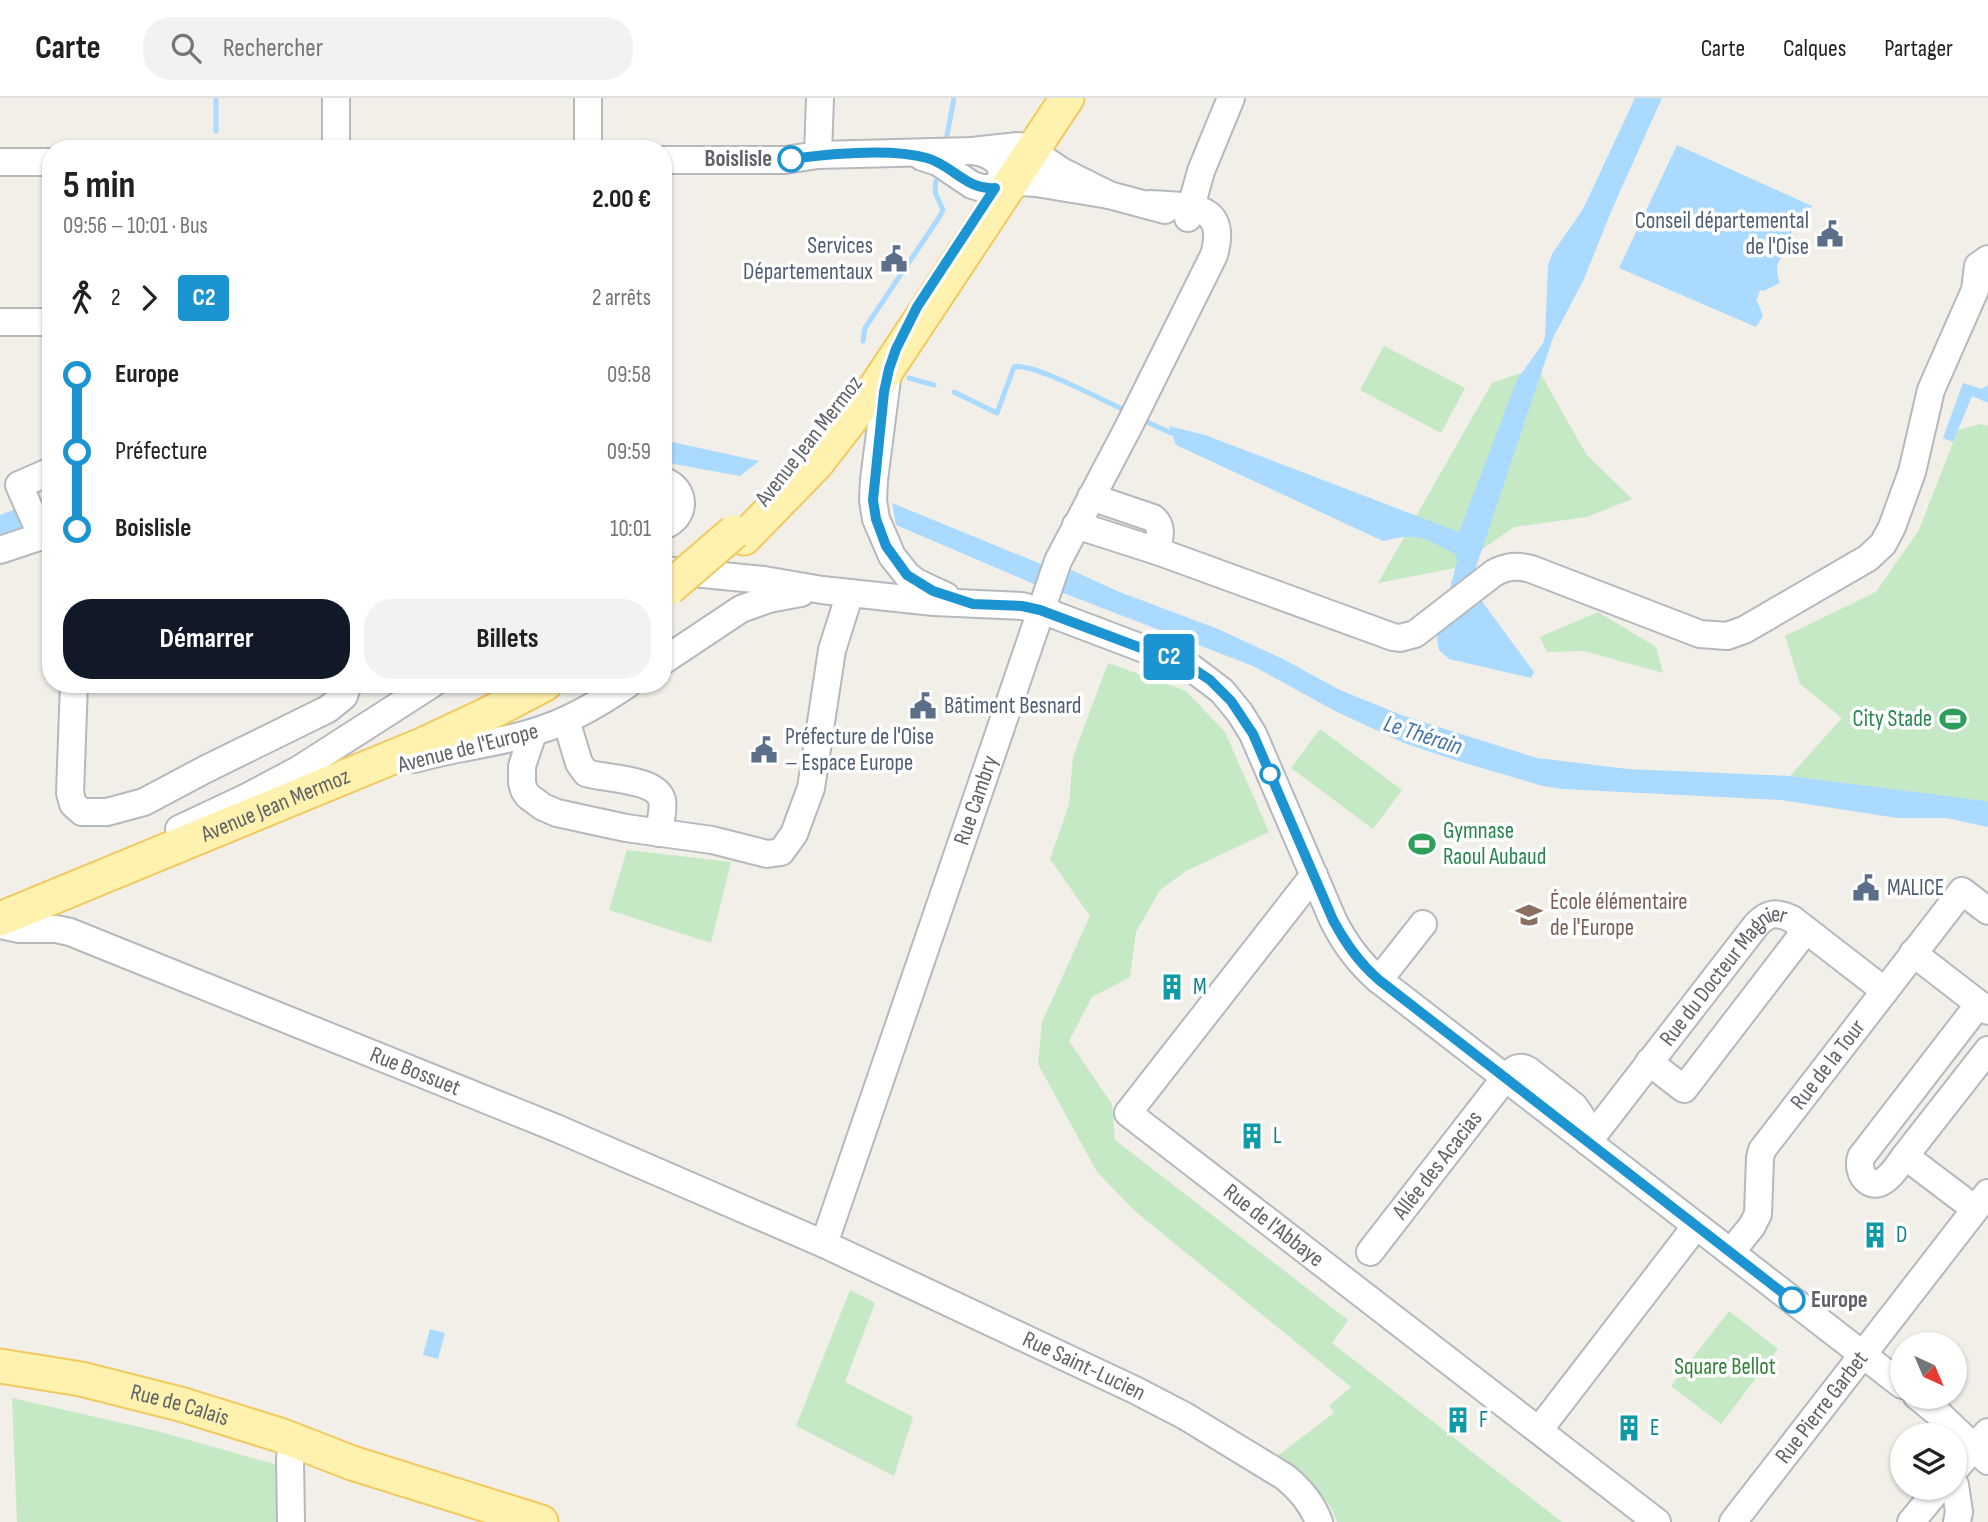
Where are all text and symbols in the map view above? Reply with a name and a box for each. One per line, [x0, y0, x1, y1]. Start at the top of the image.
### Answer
search box [143, 17, 633, 80]
text: Carte [35, 28, 101, 68]
icon: search [167, 29, 205, 67]
text: Rechercher [223, 33, 323, 64]
text: Carte [1701, 34, 1745, 63]
text: Calques [1783, 34, 1846, 63]
text: Partager [1884, 34, 1953, 63]
place label: Boislisle [705, 145, 772, 173]
marker: Boislisle [778, 146, 804, 172]
text: 5 min [63, 163, 135, 208]
text: 2.00 € [592, 184, 651, 215]
place label: Conseil départemental de l'Oise [1635, 207, 1809, 261]
text: 09:56 – 10:01 · Bus [63, 212, 208, 240]
public building icon: Conseil départemental de l'Oise [1815, 219, 1845, 249]
place label: Services Départementaux [743, 232, 873, 286]
public building icon: Services Départementaux [879, 244, 909, 274]
icon: walk [63, 279, 101, 317]
icon: forward [130, 279, 168, 317]
text: C2 [192, 283, 215, 312]
text: 2 [111, 284, 120, 312]
text: 2 arrêts [592, 284, 651, 312]
text: Europe [115, 359, 179, 390]
text: 09:58 [607, 361, 651, 389]
street label: Avenue Jean Mermoz [749, 370, 869, 513]
text: Préfecture [115, 436, 207, 467]
text: 09:59 [607, 438, 651, 466]
text: Boislisle [115, 513, 191, 544]
text: 10:01 [610, 515, 651, 543]
button: Démarrer [63, 599, 350, 679]
button: Billets [364, 599, 651, 679]
line badge: C2 [1138, 634, 1200, 680]
text: C2 [1158, 642, 1180, 671]
public building icon: Bâtiment Besnard [908, 691, 938, 721]
place label: Bâtiment Besnard [944, 692, 1081, 720]
sports icon: City Stade [1938, 704, 1968, 734]
place label: City Stade [1853, 705, 1932, 733]
water label: Le Thérain [1380, 709, 1466, 761]
street label: Avenue de l'Europe [394, 717, 541, 779]
place label: Préfecture de l'Oise – Espace Europe [785, 723, 934, 777]
public building icon: Préfecture de l'Oise – Espace Europe [749, 735, 779, 765]
street label: Rue Cambry [948, 752, 1004, 849]
street label: Avenue Jean Mermoz [196, 762, 354, 849]
unlabelled marker [1260, 764, 1280, 784]
place label: Gymnase Raoul Aubaud [1443, 817, 1546, 871]
sports icon: Gymnase Raoul Aubaud [1407, 829, 1437, 859]
public building icon: MALICE [1851, 873, 1881, 903]
place label: MALICE [1887, 874, 1944, 902]
place label: École élémentaire de l'Europe [1550, 888, 1687, 942]
school or university icon: École élémentaire de l'Europe [1514, 900, 1544, 930]
street label: Rue du Docteur Magnier [1654, 900, 1791, 1052]
building icon: M [1157, 972, 1187, 1002]
place label: M [1193, 973, 1207, 1001]
street label: Rue de la Tour [1784, 1014, 1872, 1115]
street label: Rue Bossuet [366, 1040, 465, 1102]
street label: Allée des Acacias [1386, 1105, 1488, 1226]
building icon: L [1237, 1121, 1267, 1151]
place label: L [1273, 1122, 1282, 1150]
street label: Rue de l'Abbaye [1218, 1178, 1329, 1273]
building icon: D [1860, 1220, 1890, 1250]
place label: D [1896, 1221, 1907, 1249]
place label: Europe [1811, 1286, 1868, 1314]
marker: Europe [1779, 1287, 1805, 1313]
street label: Rue Saint-Lucien [1018, 1325, 1150, 1407]
north arrow [1890, 1332, 1967, 1409]
map controls [1890, 1332, 1967, 1500]
street label: Rue Pierre Garbet [1769, 1346, 1874, 1469]
park label: Square Bellot [1674, 1353, 1776, 1381]
street label: Rue de Calais [127, 1378, 232, 1432]
building icon: F [1443, 1405, 1473, 1435]
place label: F [1479, 1406, 1488, 1434]
building icon: E [1614, 1413, 1644, 1443]
place label: E [1650, 1414, 1659, 1442]
button: layers [1890, 1423, 1967, 1500]

